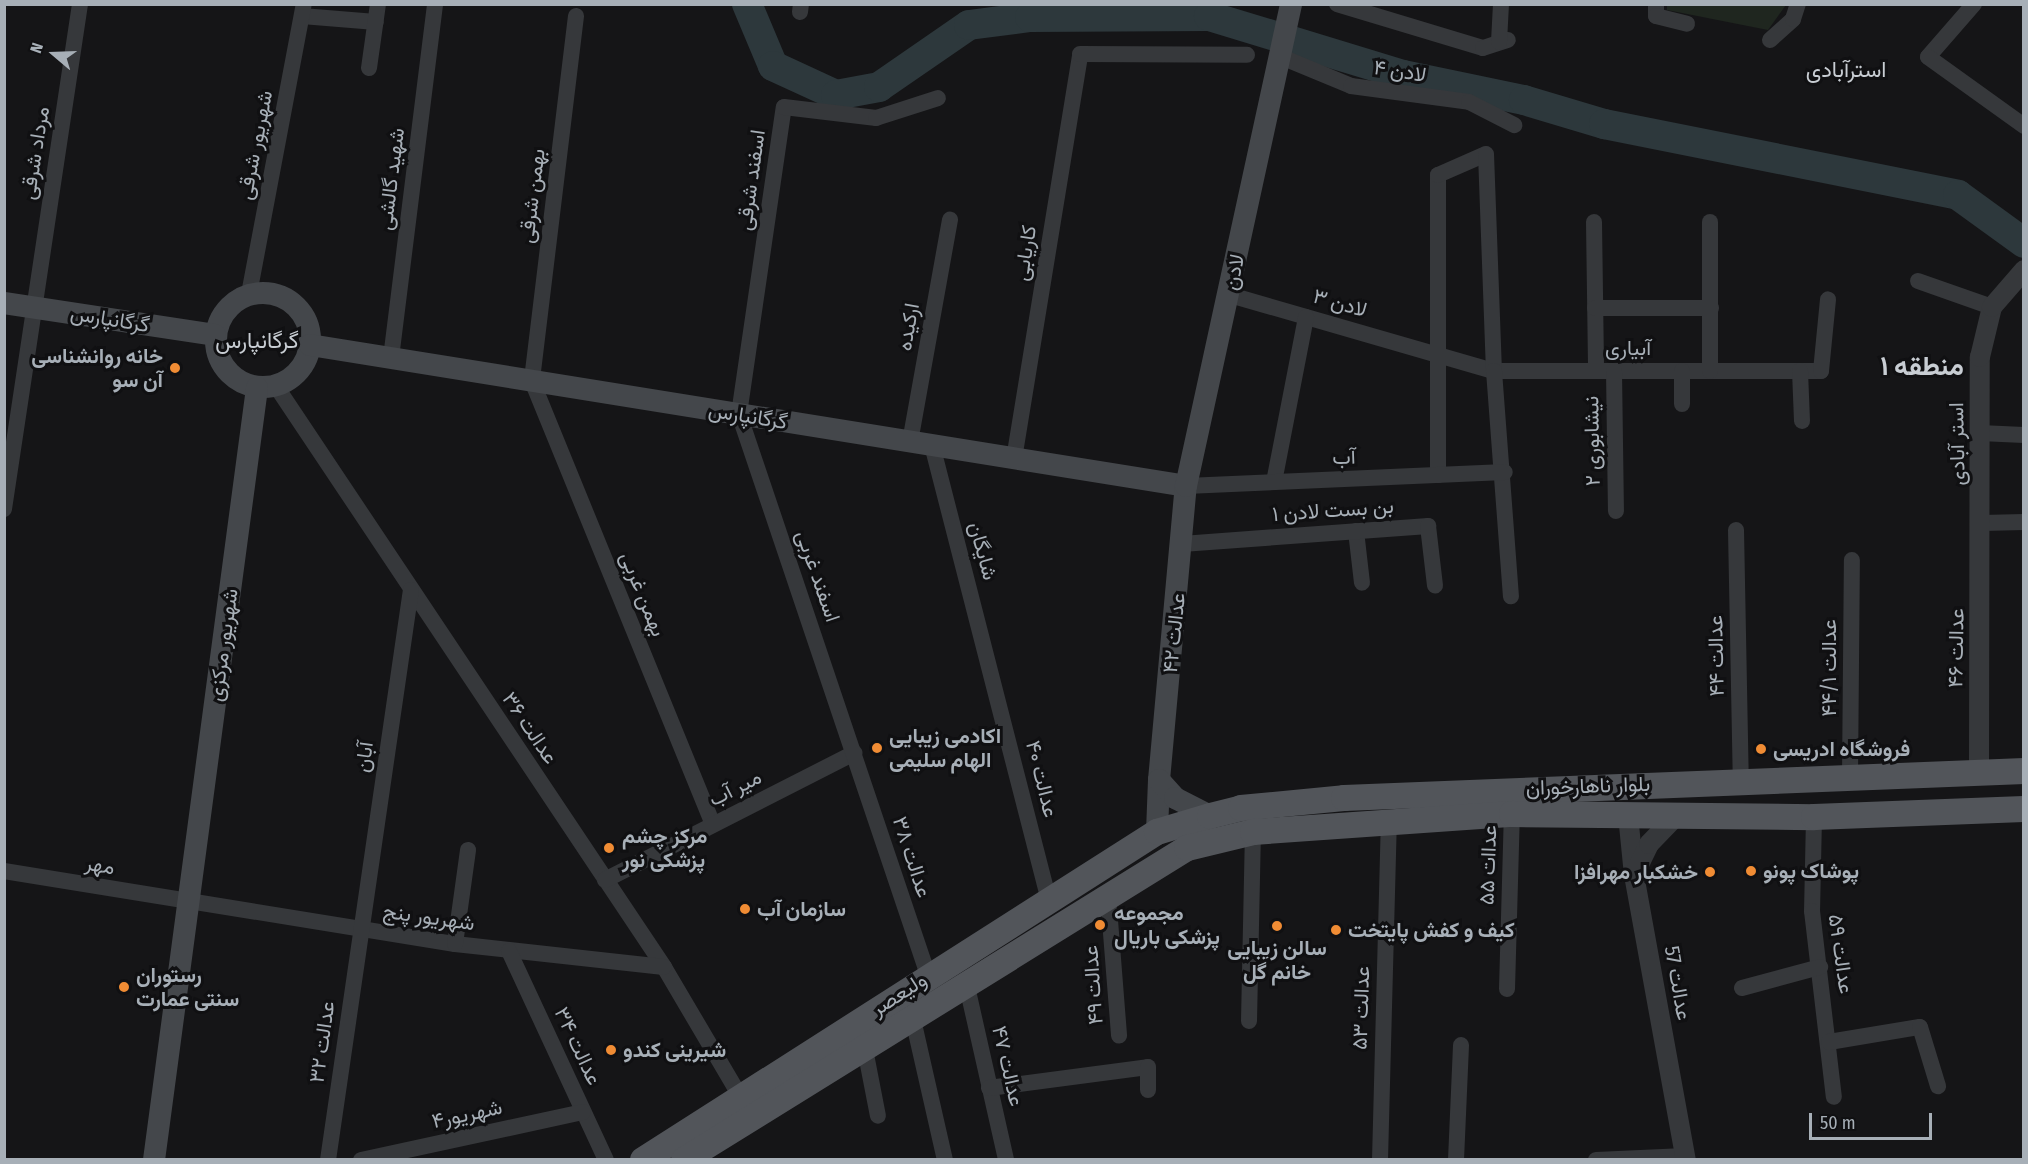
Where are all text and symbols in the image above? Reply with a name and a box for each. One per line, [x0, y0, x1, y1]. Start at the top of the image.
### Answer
north arrow [24, 24, 84, 84]
text: N [26, 40, 47, 56]
street label: ۴ لادن [1372, 54, 1428, 88]
district label: استرآبادی [1806, 57, 1886, 83]
street label: شهریور شرقی [232, 88, 278, 202]
street label: مرداد شرقی [15, 105, 55, 201]
street label: شهید گالشی [372, 126, 410, 232]
street label: اسفند شرقی [731, 128, 771, 232]
street label: بهمن شرقی [514, 147, 550, 245]
street label: کاریابی [1008, 223, 1042, 283]
street label: لادن [1218, 252, 1250, 292]
street label: ۳ لادن [1310, 283, 1370, 323]
street label: گرگانپارس [69, 300, 151, 338]
street label: ارکیده [891, 301, 925, 353]
district label: گرگانپارس [215, 328, 299, 354]
street label: آبیاری [1605, 335, 1651, 361]
place label: خانه روانشناسی آن سو [31, 343, 163, 393]
district label: منطقه ۱ [1880, 351, 1964, 383]
marker: خانه روانشناسی آن سو [168, 361, 182, 375]
street label: نیشابوری ۲ [1579, 396, 1605, 486]
street label: گرگانپارس [707, 397, 789, 435]
street label: استر آبادی [1944, 402, 1970, 486]
street label: آب [1332, 444, 1356, 470]
street label: ۱ بن بست لادن [1271, 493, 1395, 527]
street label: شایگان [963, 519, 1003, 583]
street label: اسفند غربی [791, 527, 845, 625]
street label: بهمن غربی [615, 548, 671, 640]
street label: شهریور مرکزی [203, 587, 243, 703]
street label: عدالت ۴۲ [1157, 592, 1191, 674]
street label: ۴۶ عدالت [1943, 608, 1969, 688]
street label: ۴۴ عدالت [1703, 615, 1729, 697]
street label: ۴۴/۱ عدالت [1816, 619, 1842, 717]
street label: عدالت ۳۶ [497, 687, 563, 769]
place label: اکادمی زیبایی الهام سلیمی [889, 723, 1001, 773]
place label: فروشگاه ادریسی [1773, 736, 1910, 762]
street label: عدالت ۴۰ [1020, 738, 1064, 820]
street label: آبان [349, 740, 379, 774]
marker: اکادمی زیبایی الهام سلیمی [870, 741, 884, 755]
marker: فروشگاه ادریسی [1754, 742, 1768, 756]
street label: میر آب [704, 764, 766, 812]
street label: بلوار ناهارخوران [1525, 771, 1651, 801]
street label: عدالت ۳۸ [887, 813, 937, 901]
place label: مرکز چشم پزشکی نور [622, 823, 708, 873]
street label: عداات ۵۵ [1474, 825, 1502, 905]
marker: مرکز چشم پزشکی نور [600, 839, 618, 857]
street label: مهر [83, 850, 117, 880]
place label: پوشاک پونو [1763, 858, 1859, 884]
place label: خشكبار مهرافزا [1574, 859, 1698, 885]
marker: پوشاک پونو [1744, 864, 1758, 878]
marker: خشكبار مهرافزا [1703, 865, 1717, 879]
place label: سازمان آب [757, 896, 846, 922]
street label: شهریور پنج [382, 898, 476, 936]
place label: مجموعه پزشکی باریال [1114, 900, 1220, 950]
marker: سازمان آب [738, 902, 752, 916]
street label: عدالت ۵۹ [1823, 913, 1859, 995]
marker: مجموعه پزشکی باریال [1091, 916, 1109, 934]
place label: کیف و کفش پایتخت [1348, 917, 1515, 943]
marker: سالن زیبایی خانم گل [1270, 919, 1284, 933]
marker: کیف و کفش پایتخت [1329, 923, 1343, 937]
place label: سالن زیبایی خانم گل [1227, 935, 1327, 985]
street label: عدالت ۴۹ [1078, 944, 1108, 1026]
street label: عدالت 57 [1659, 944, 1697, 1022]
place label: رستوران سنتی عمارت [136, 962, 239, 1012]
street label: عدالت ۵۳ [1347, 966, 1375, 1050]
street label: ولیعصر [866, 967, 932, 1021]
marker: رستوران سنتی عمارت [117, 980, 131, 994]
street label: عدالت ۳۲ [304, 999, 340, 1085]
street label: عدالت ۳۴ [549, 1003, 607, 1089]
street label: عدالت ۴۷ [987, 1023, 1029, 1109]
place label: شیرینی کندو [623, 1037, 726, 1063]
marker: شیرینی کندو [604, 1043, 618, 1057]
street label: شهریور۴ [429, 1094, 505, 1134]
scale bar [1812, 1101, 1935, 1139]
text: 50 m [1820, 1112, 1856, 1134]

